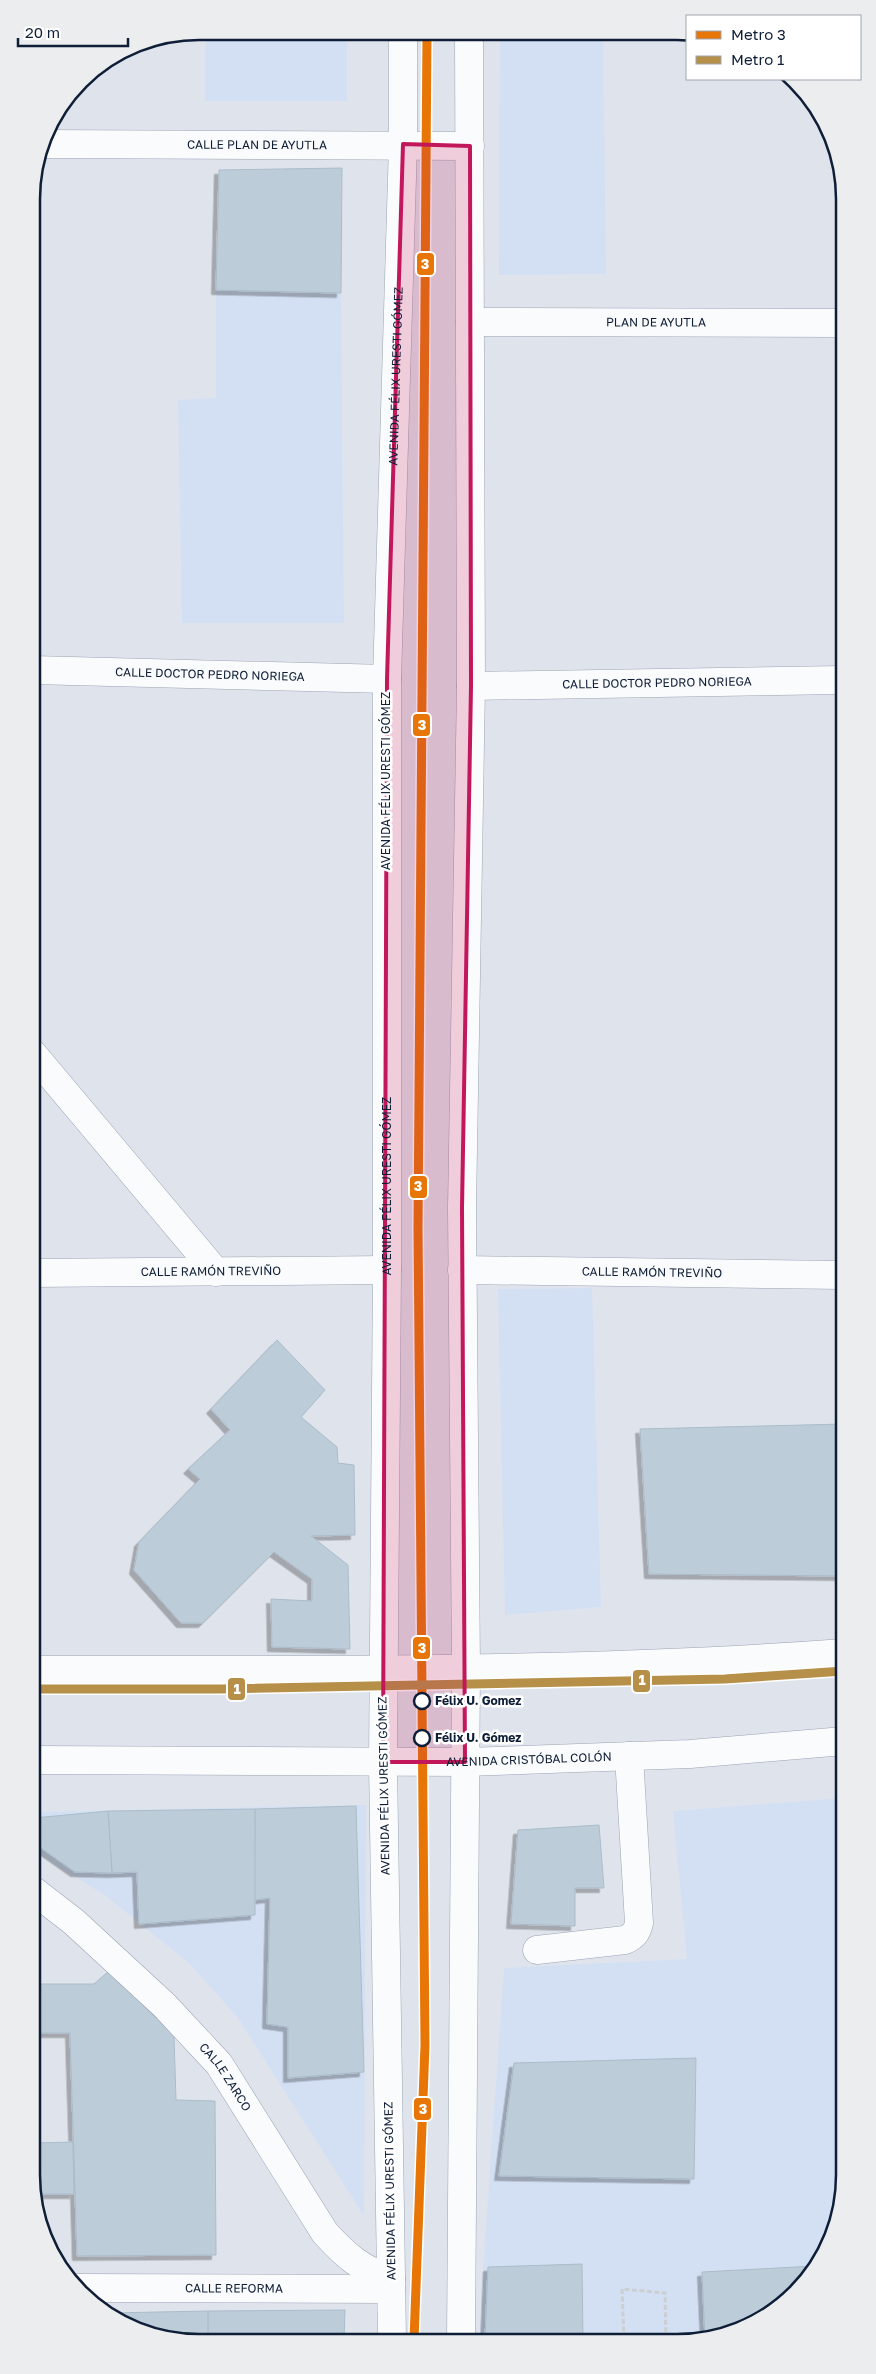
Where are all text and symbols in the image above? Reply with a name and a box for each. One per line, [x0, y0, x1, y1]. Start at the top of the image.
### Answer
scale bar [18, 15, 128, 47]
legend [686, 15, 861, 80]
text: 20 m [25, 23, 60, 41]
text: Metro 3 [731, 25, 786, 43]
text: Metro 1 [731, 50, 784, 68]
street label: CALLE PLAN DE AYUTLA [187, 137, 327, 152]
line badge: 3 [416, 252, 435, 276]
text: 3 [421, 255, 429, 272]
street label: AVENIDA FÉLIX URESTI GÓMEZ [385, 287, 406, 466]
street label: PLAN DE AYUTLA [606, 314, 706, 330]
street label: CALLE DOCTOR PEDRO NORIEGA [115, 664, 305, 684]
street label: CALLE DOCTOR PEDRO NORIEGA [562, 673, 752, 692]
street label: AVENIDA FÉLIX URESTI GÓMEZ [378, 692, 393, 870]
line badge: 3 [412, 713, 431, 737]
text: 3 [418, 716, 426, 733]
street label: AVENIDA FÉLIX URESTI GÓMEZ [379, 1097, 394, 1276]
line badge: 3 [409, 1175, 428, 1199]
text: 3 [414, 1177, 422, 1194]
street label: CALLE RAMÓN TREVIÑO [141, 1263, 281, 1279]
street label: CALLE RAMÓN TREVIÑO [582, 1264, 722, 1280]
line badge: 3 [412, 1636, 431, 1660]
text: 3 [418, 1639, 426, 1656]
line badge: 1 [632, 1669, 651, 1693]
text: 1 [638, 1671, 646, 1688]
line badge: 1 [227, 1677, 246, 1701]
text: 1 [233, 1680, 241, 1697]
marker: Félix U. Gomez [413, 1692, 431, 1710]
place label: Félix U. Gomez [435, 1693, 521, 1708]
street label: AVENIDA FÉLIX URESTI GÓMEZ [374, 1697, 393, 1875]
marker: Félix U. Gómez [413, 1729, 431, 1747]
place label: Félix U. Gómez [435, 1730, 521, 1745]
street label: AVENIDA CRISTÓBAL COLÓN [446, 1749, 612, 1769]
street label: CALLE ZARCO [196, 2040, 255, 2114]
line badge: 3 [413, 2097, 432, 2121]
text: 3 [419, 2100, 427, 2117]
street label: AVENIDA FÉLIX URESTI GÓMEZ [380, 2102, 399, 2280]
street label: CALLE REFORMA [185, 2280, 283, 2296]

